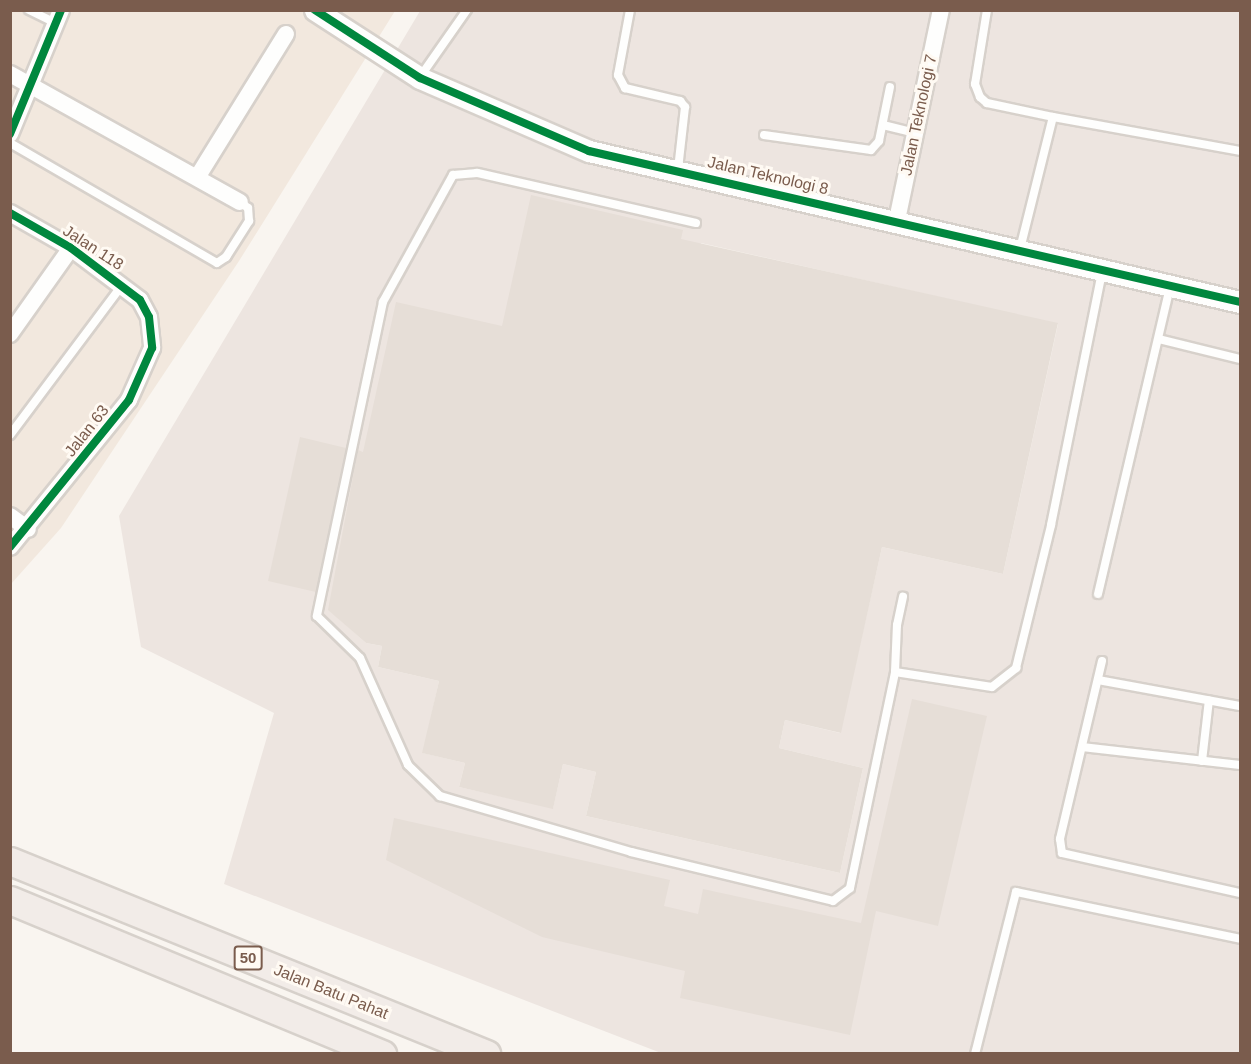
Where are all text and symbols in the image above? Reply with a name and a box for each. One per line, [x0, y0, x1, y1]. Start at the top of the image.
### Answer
street label: Jalan Teknologi 7 [897, 53, 941, 177]
street label: Jalan Teknologi 8 [706, 153, 830, 199]
street label: Jalan 118 [59, 221, 127, 275]
street label: Jalan 63 [61, 401, 113, 461]
road number: 50 [233, 946, 263, 970]
street label: Jalan Batu Pahat [271, 960, 391, 1024]

